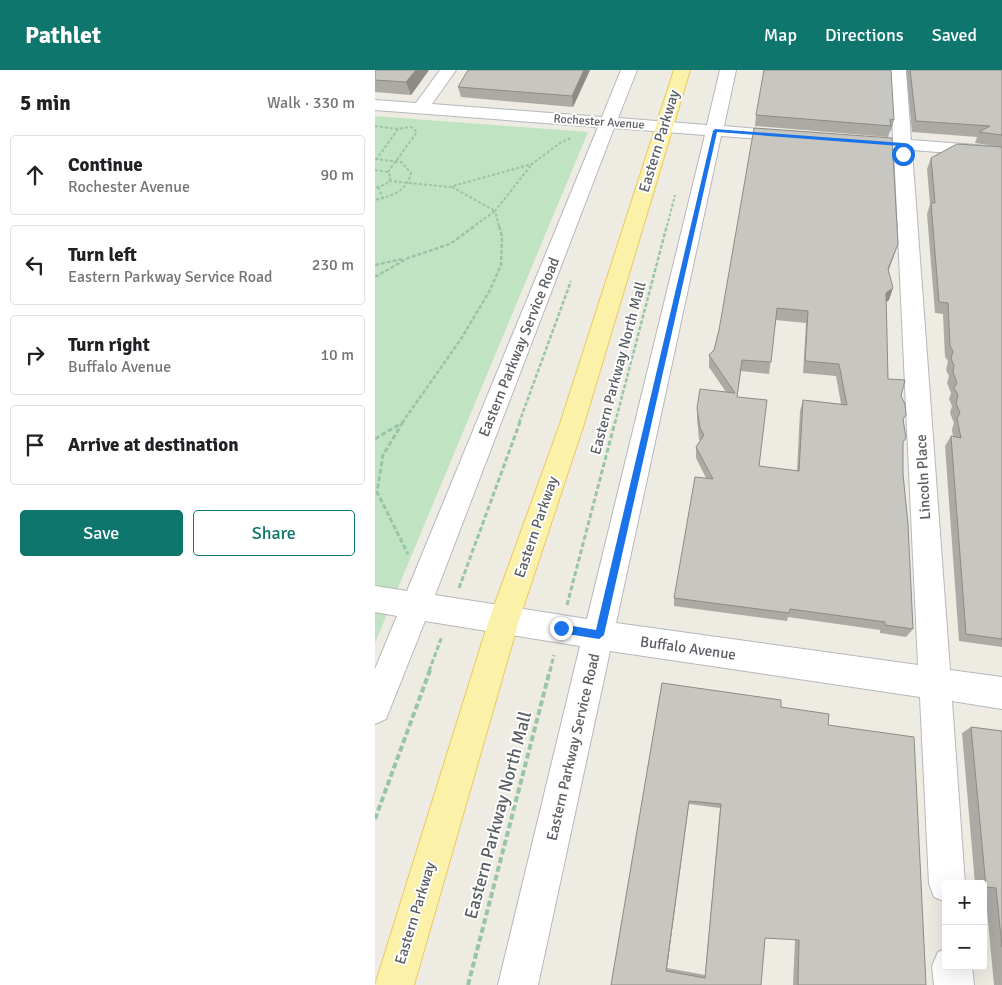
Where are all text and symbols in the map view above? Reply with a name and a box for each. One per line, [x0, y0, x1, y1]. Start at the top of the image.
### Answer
text: Pathlet [25, 20, 101, 50]
text: Map [764, 24, 797, 46]
text: Directions [825, 24, 904, 46]
text: Saved [932, 24, 977, 46]
street label: Eastern Parkway [635, 88, 683, 194]
text: 5 min [20, 90, 71, 116]
text: Walk · 330 m [267, 93, 355, 113]
street label: Rochester Avenue [553, 111, 645, 133]
route start [892, 143, 915, 166]
text: Continue [68, 153, 143, 177]
icon: ahead [21, 161, 49, 189]
text: 90 m [320, 165, 354, 185]
text: Rochester Avenue [68, 177, 190, 197]
text: Turn left [68, 243, 137, 267]
icon: left [21, 251, 49, 279]
text: 230 m [312, 255, 354, 275]
street label: Eastern Parkway Service Road [475, 255, 563, 439]
text: Eastern Parkway Service Road [68, 267, 273, 287]
street label: Eastern Parkway North Mall [586, 280, 650, 456]
text: Turn right [68, 333, 150, 357]
icon: right [21, 341, 49, 369]
text: 10 m [320, 345, 354, 365]
text: Buffalo Avenue [68, 357, 171, 377]
icon: arrive [21, 431, 49, 459]
text: Arrive at destination [68, 433, 239, 457]
street label: Lincoln Place [912, 434, 934, 520]
street label: Eastern Parkway [510, 474, 562, 580]
button: Save [20, 510, 183, 556]
button: Share [193, 510, 355, 556]
route end [550, 617, 573, 640]
street label: Buffalo Avenue [639, 632, 737, 664]
street label: Eastern Parkway Service Road [543, 651, 603, 842]
street label: Eastern Parkway North Mall [460, 709, 536, 921]
street label: Eastern Parkway [391, 860, 439, 966]
map controls [942, 880, 987, 970]
button: + [942, 880, 987, 925]
button: − [942, 925, 987, 970]

